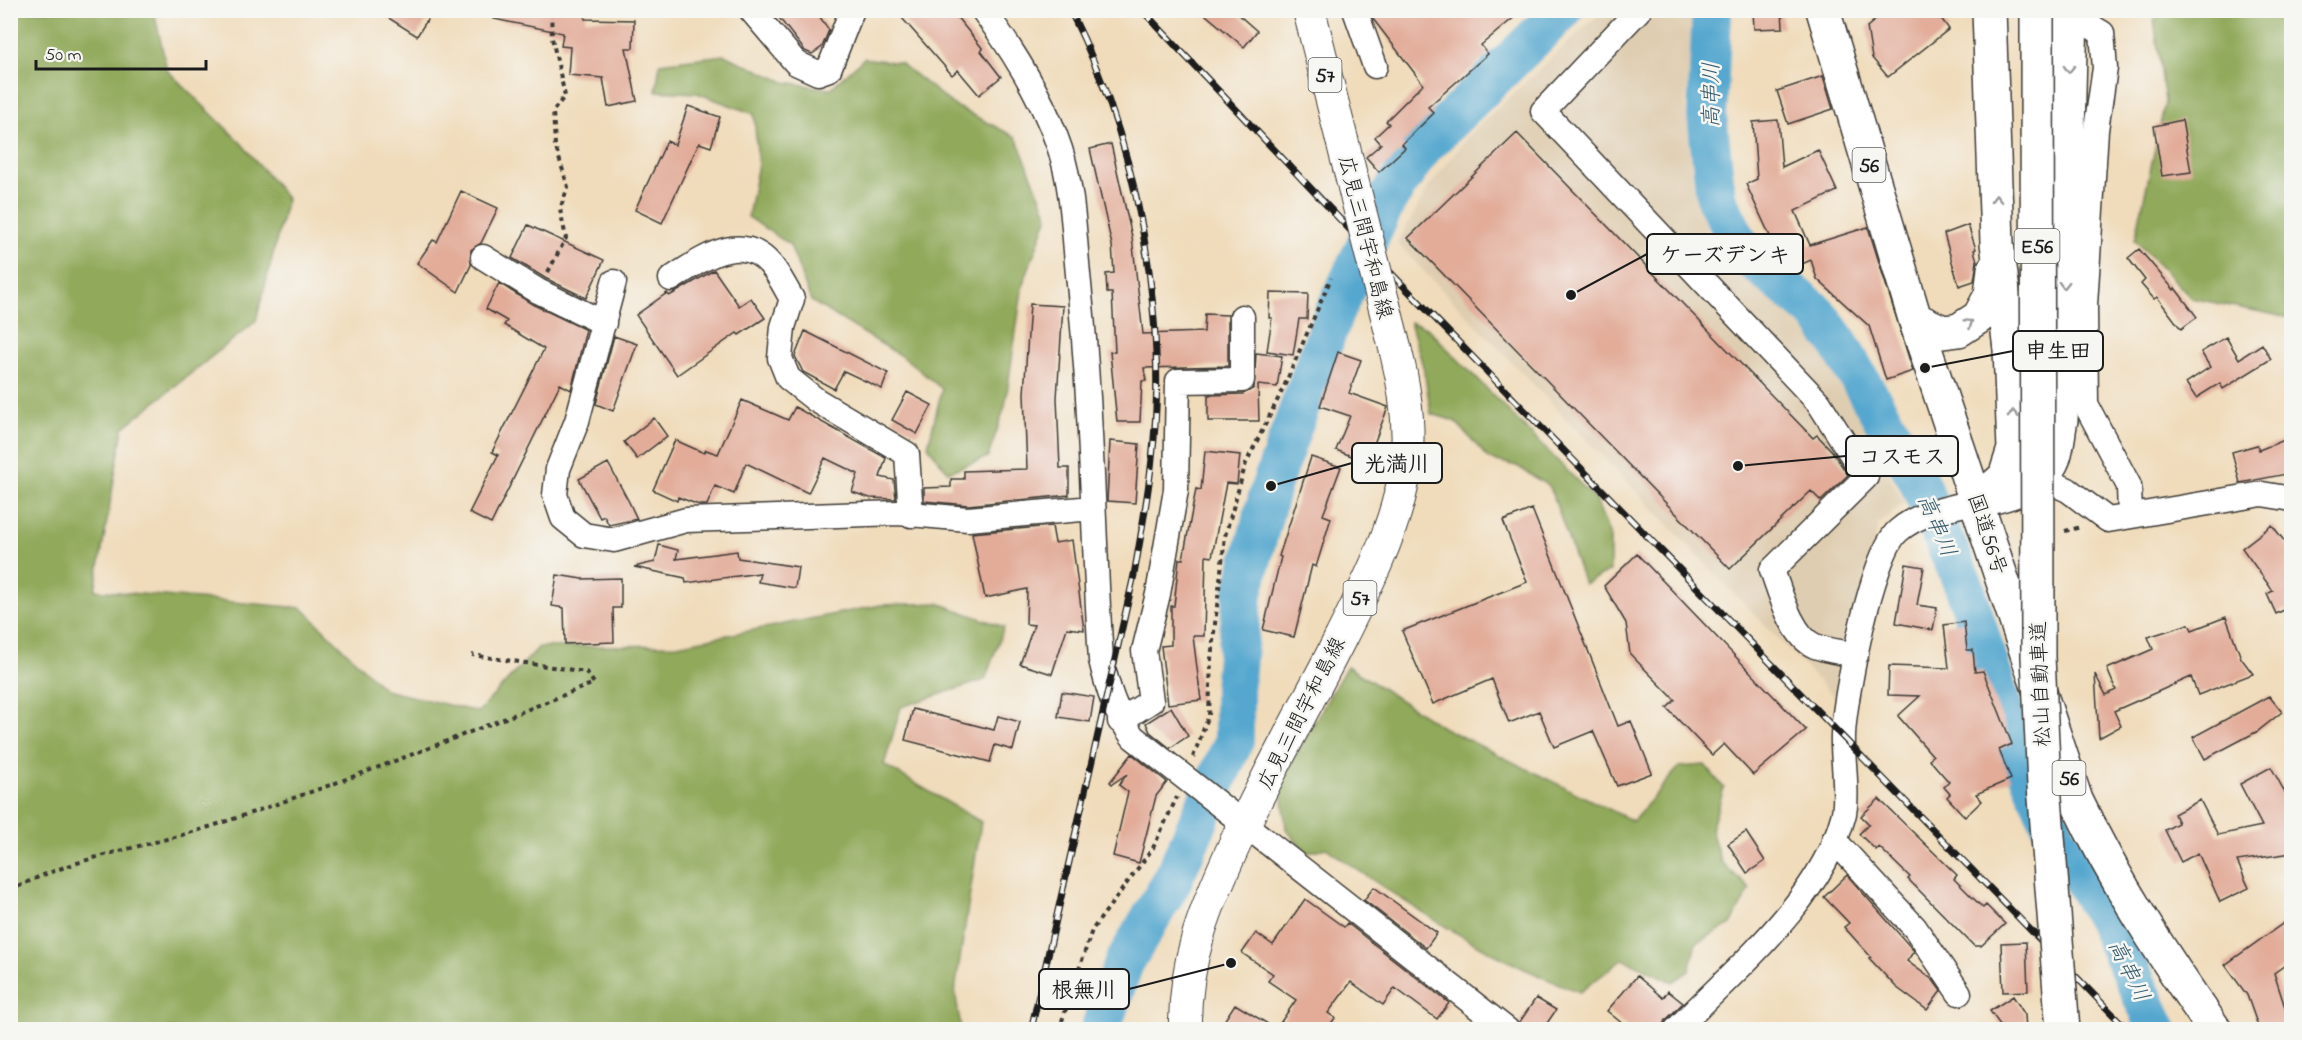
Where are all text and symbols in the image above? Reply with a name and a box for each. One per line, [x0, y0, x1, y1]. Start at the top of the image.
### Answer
scale bar [36, 33, 206, 71]
text: 50 m [45, 43, 82, 69]
road number: 57 [1308, 58, 1342, 92]
water label: 高串川 [1697, 62, 1729, 128]
one-way arrow [2063, 64, 2076, 73]
road number: 56 [1852, 148, 1886, 182]
street label: 広見三間宇和島線 [1329, 152, 1399, 323]
one-way arrow [1989, 195, 2002, 204]
road number: E56 [2014, 229, 2060, 263]
callout: ケーズデンキ [1647, 234, 1803, 274]
text: ケーズデンキ [1660, 241, 1790, 273]
one-way arrow [2058, 280, 2070, 289]
one-way arrow [1962, 319, 1973, 330]
callout: 申生田 [2013, 331, 2103, 371]
text: 申生田 [2025, 337, 2091, 369]
one-way arrow [2007, 410, 2020, 419]
callout: コスモス [1846, 436, 1958, 476]
callout: 光満川 [1352, 443, 1442, 483]
text: コスモス [1858, 443, 1946, 475]
text: 光満川 [1364, 450, 1430, 482]
water label: 高串川 [1908, 490, 1963, 563]
street label: 国道56号 [1959, 490, 2013, 579]
road number: 57 [1344, 581, 1376, 615]
street label: 松山自動車道 [2025, 620, 2059, 747]
street label: 広見三間宇和島線 [1251, 632, 1354, 796]
road number: 56 [2052, 761, 2086, 795]
water label: 高串川 [2098, 935, 2156, 1008]
callout: 根無川 [1039, 969, 1129, 1009]
text: 根無川 [1051, 976, 1117, 1008]

